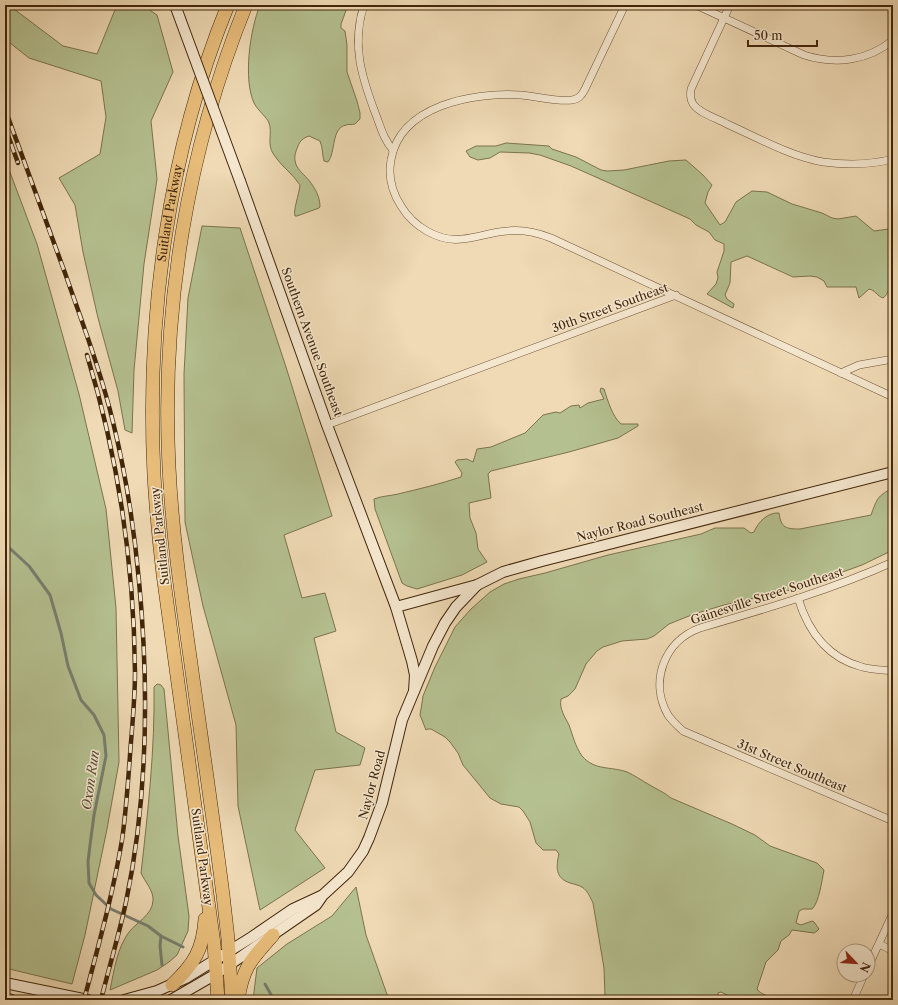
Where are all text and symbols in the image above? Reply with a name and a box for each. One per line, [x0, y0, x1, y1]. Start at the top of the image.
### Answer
scale bar [748, 22, 817, 48]
text: 50 m [754, 28, 783, 43]
street label: Suitland Parkway [154, 163, 186, 263]
street label: Southern Avenue Southeast [278, 265, 347, 419]
street label: 30th Street Southeast [550, 279, 671, 336]
street label: Suitland Parkway [147, 486, 172, 586]
street label: Naylor Road Southeast [575, 498, 706, 545]
street label: Gainesville Street Southeast [689, 564, 846, 627]
street label: 31st Street Southeast [735, 736, 850, 796]
street label: Naylor Road [355, 748, 388, 821]
water label: Oxon Run [78, 749, 102, 811]
street label: Suitland Parkway [188, 807, 217, 907]
north arrow [836, 943, 876, 983]
text: N [857, 960, 873, 975]

